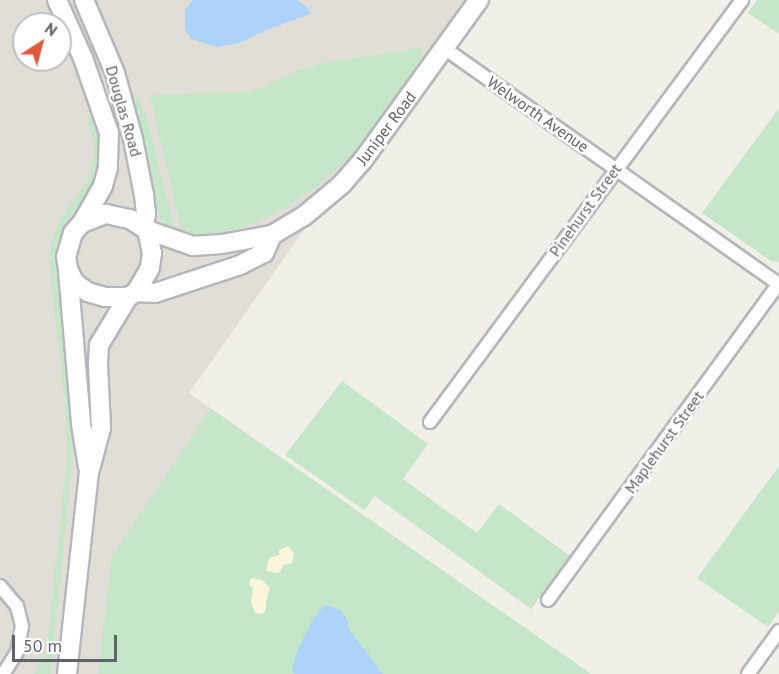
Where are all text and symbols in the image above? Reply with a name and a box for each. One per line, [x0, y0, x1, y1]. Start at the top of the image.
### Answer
north arrow [12, 12, 72, 72]
text: N [41, 18, 62, 40]
street label: Douglas Road [102, 63, 146, 159]
street label: Welworth Avenue [483, 72, 593, 156]
street label: Juniper Road [352, 88, 420, 168]
street label: Pinehurst Street [545, 160, 625, 260]
street label: Maplehurst Street [620, 387, 708, 497]
scale bar [15, 623, 120, 661]
text: 50 m [23, 634, 62, 657]

